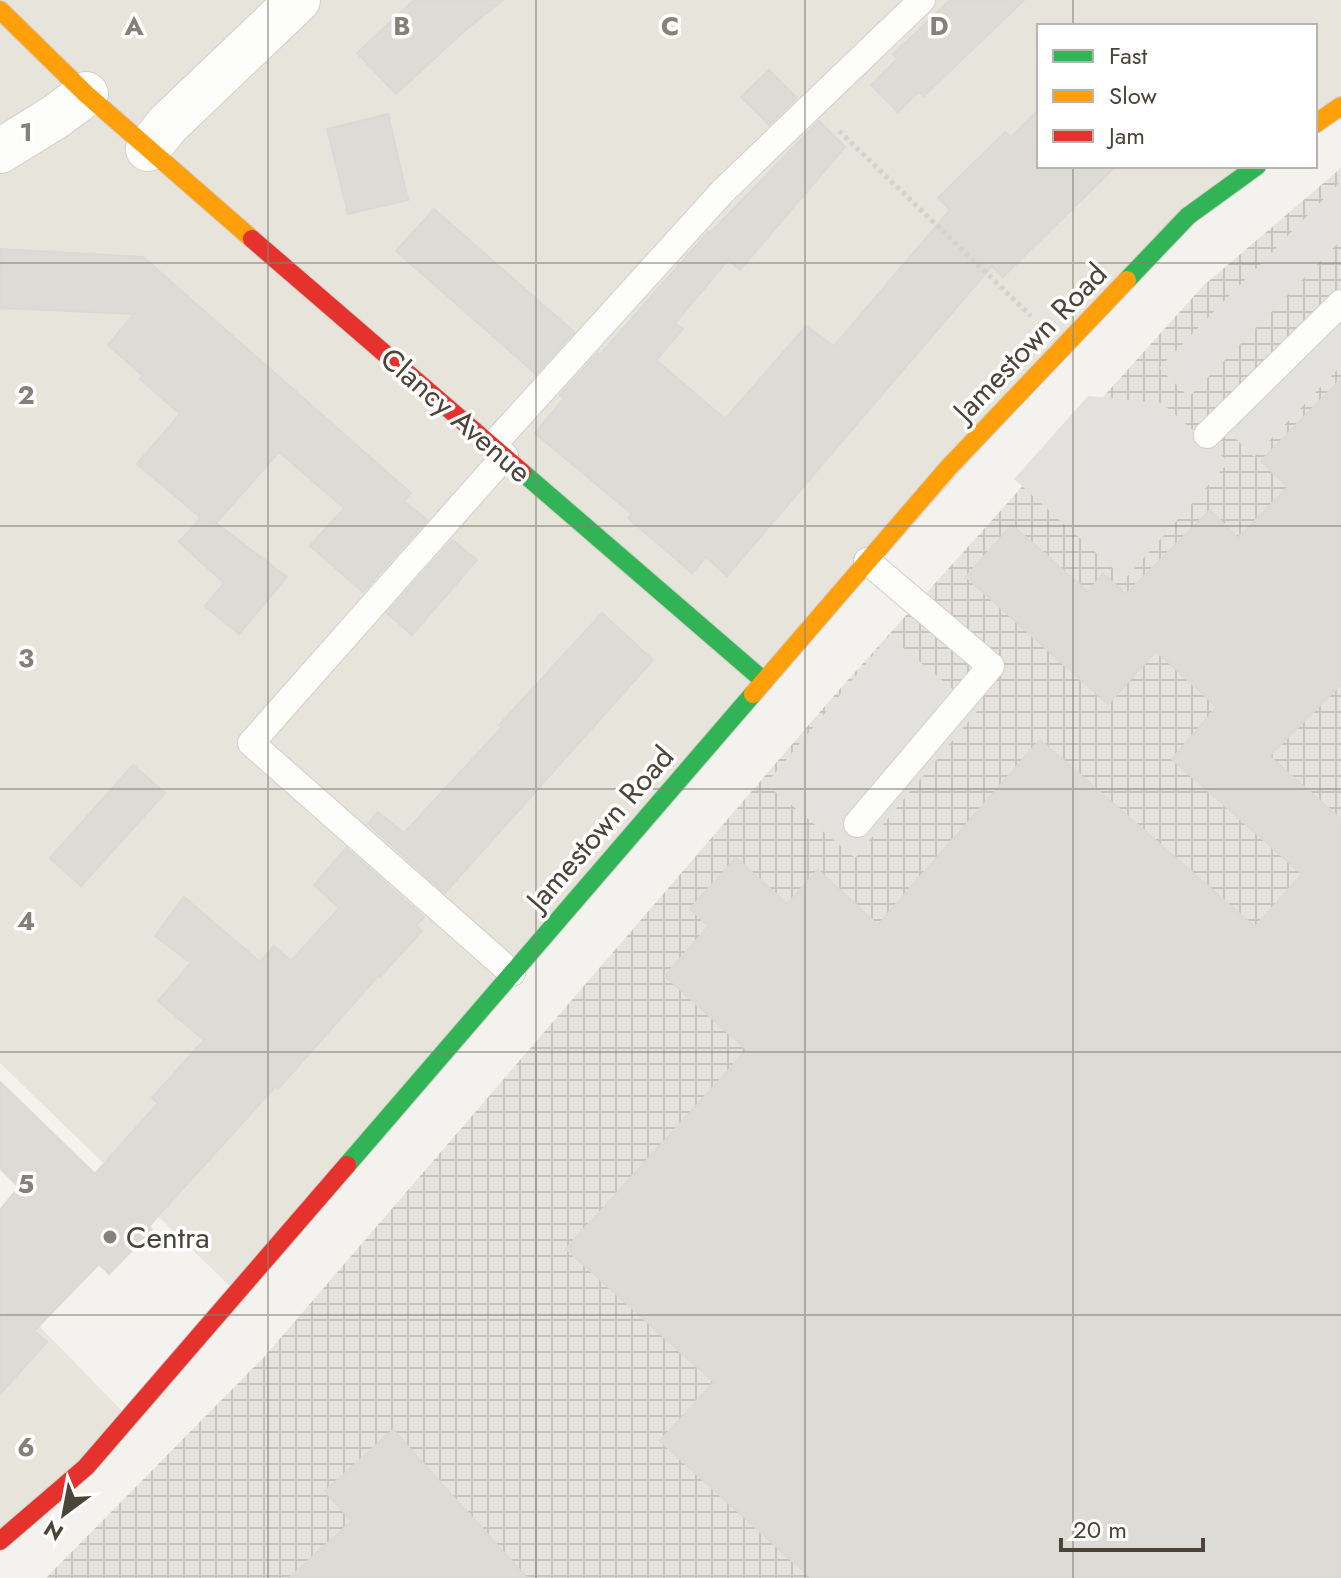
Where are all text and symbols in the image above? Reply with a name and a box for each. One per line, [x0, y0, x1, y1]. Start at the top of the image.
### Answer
text: A [123, 7, 144, 45]
text: B [393, 7, 411, 45]
text: C [661, 7, 679, 45]
text: D [929, 7, 949, 45]
legend [1037, 24, 1317, 168]
text: Fast [1109, 38, 1147, 73]
text: Slow [1109, 78, 1157, 113]
text: 1 [19, 113, 33, 151]
text: Jam [1106, 118, 1145, 153]
street label: Jamestown Road [940, 253, 1117, 434]
street label: Clancy Avenue [371, 337, 541, 493]
text: 2 [17, 376, 35, 414]
text: 3 [18, 639, 34, 677]
street label: Jamestown Road [514, 736, 684, 923]
text: 4 [17, 902, 35, 940]
text: 5 [18, 1165, 34, 1203]
place label: Centra [126, 1216, 210, 1259]
marker: Centra [101, 1228, 119, 1246]
text: 6 [17, 1428, 35, 1466]
north arrow [24, 1474, 104, 1554]
scale bar [1061, 1502, 1203, 1552]
text: 20 m [1073, 1512, 1127, 1547]
text: N [38, 1513, 69, 1549]

